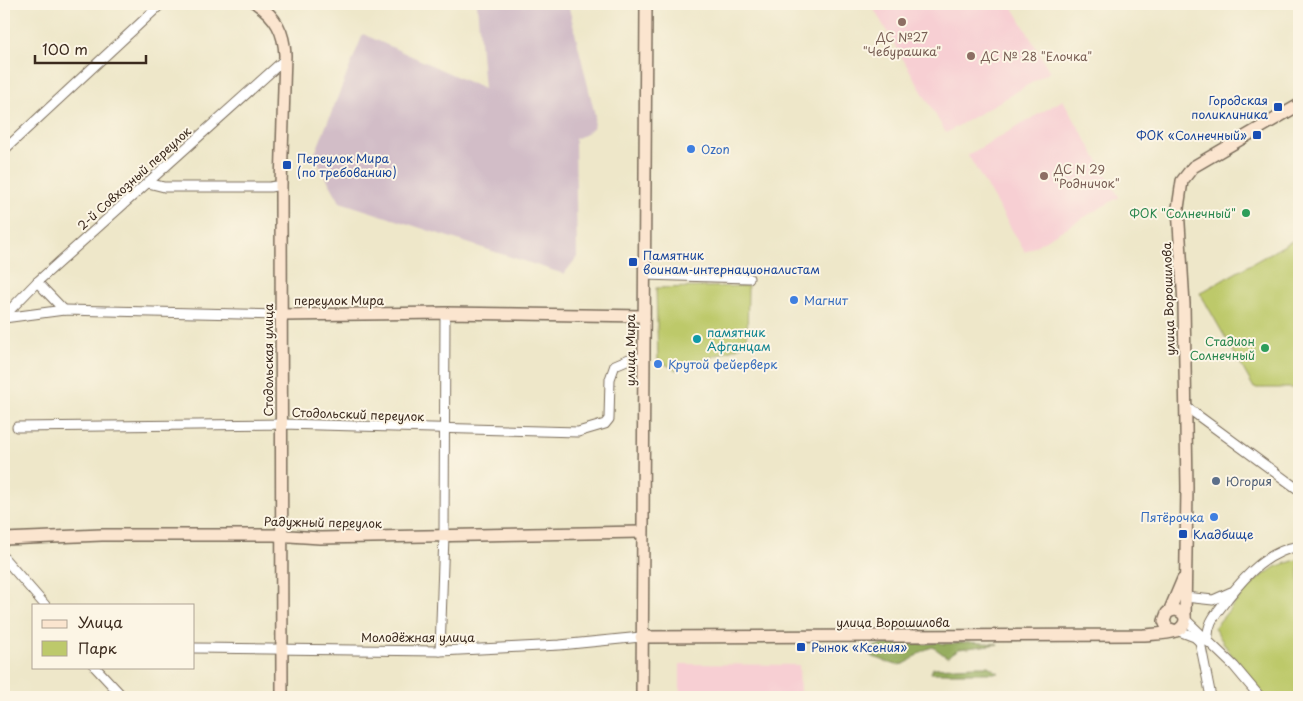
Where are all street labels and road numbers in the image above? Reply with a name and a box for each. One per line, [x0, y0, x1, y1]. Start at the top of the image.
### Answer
street label: 2-й Совхозный переулок [73, 121, 195, 234]
street label: улица Ворошилова [1157, 241, 1179, 356]
street label: переулок Мира [294, 291, 384, 309]
street label: Стодольская улица [259, 303, 277, 417]
street label: улица Мира [621, 313, 639, 386]
street label: Стодольский переулок [291, 403, 426, 425]
street label: Радужный переулок [264, 512, 383, 532]
street label: улица Ворошилова [836, 613, 950, 631]
street label: Молодёжная улица [361, 628, 475, 646]

